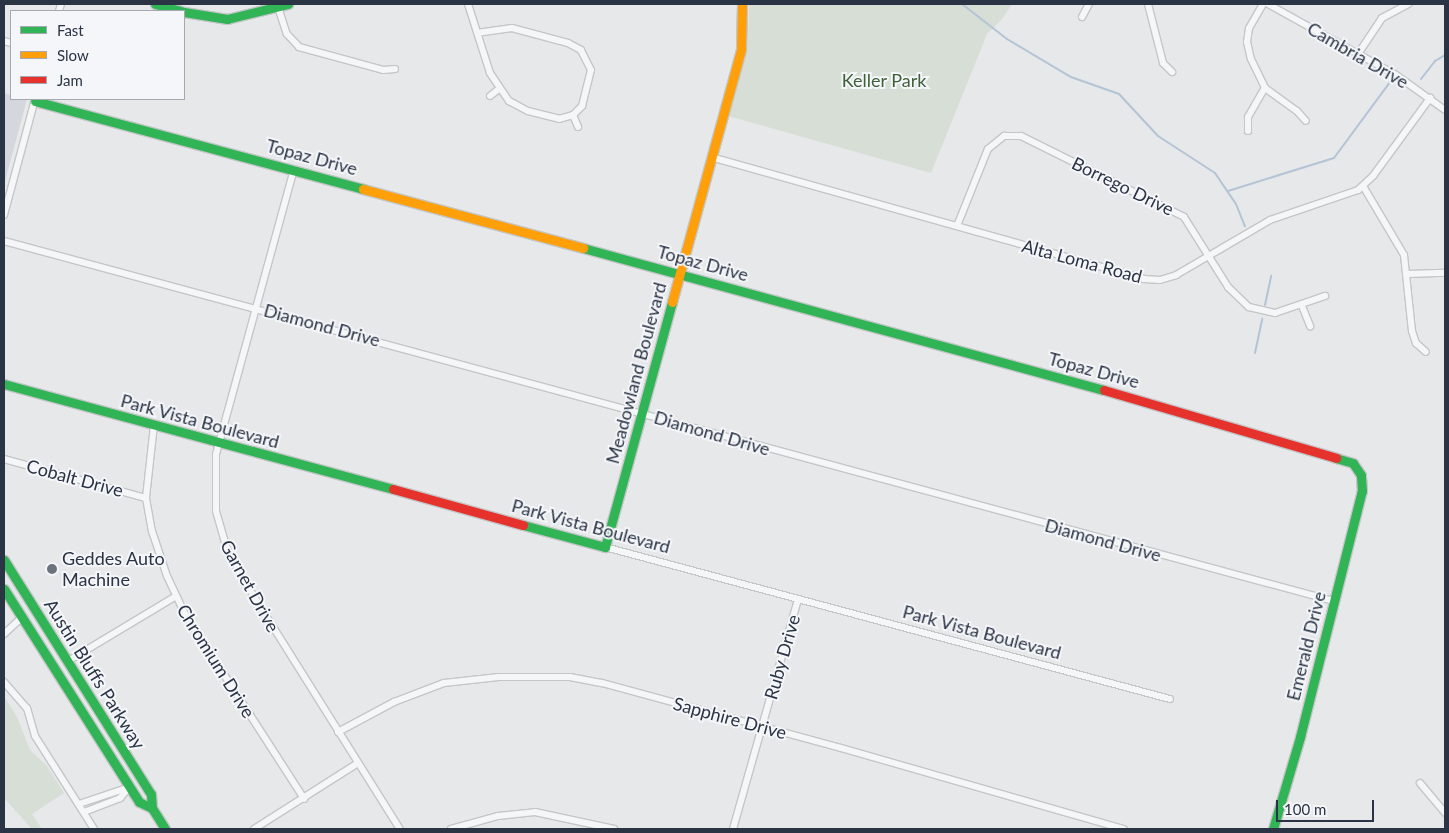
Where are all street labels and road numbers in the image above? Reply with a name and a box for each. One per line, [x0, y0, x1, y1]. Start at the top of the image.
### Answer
street label: Cambria Drive [1304, 17, 1412, 93]
street label: Topaz Drive [264, 134, 360, 180]
street label: Borrego Drive [1068, 152, 1178, 220]
street label: Alta Loma Road [1020, 235, 1144, 287]
street label: Topaz Drive [655, 240, 751, 286]
street label: Meadowland Boulevard [601, 280, 671, 466]
street label: Diamond Drive [262, 299, 382, 351]
street label: Topaz Drive [1046, 347, 1142, 393]
street label: Park Vista Boulevard [118, 389, 282, 453]
street label: Diamond Drive [652, 406, 772, 460]
street label: Cobalt Drive [24, 455, 126, 501]
street label: Park Vista Boulevard [509, 494, 673, 558]
street label: Diamond Drive [1043, 514, 1163, 566]
street label: Garnet Drive [216, 536, 284, 636]
street label: Emerald Drive [1282, 589, 1330, 703]
street label: Austin Bluffs Parkway [40, 595, 150, 753]
street label: Chromium Drive [172, 600, 260, 722]
street label: Park Vista Boulevard [900, 600, 1064, 664]
street label: Ruby Drive [760, 612, 804, 702]
street label: Sapphire Drive [671, 693, 789, 743]

